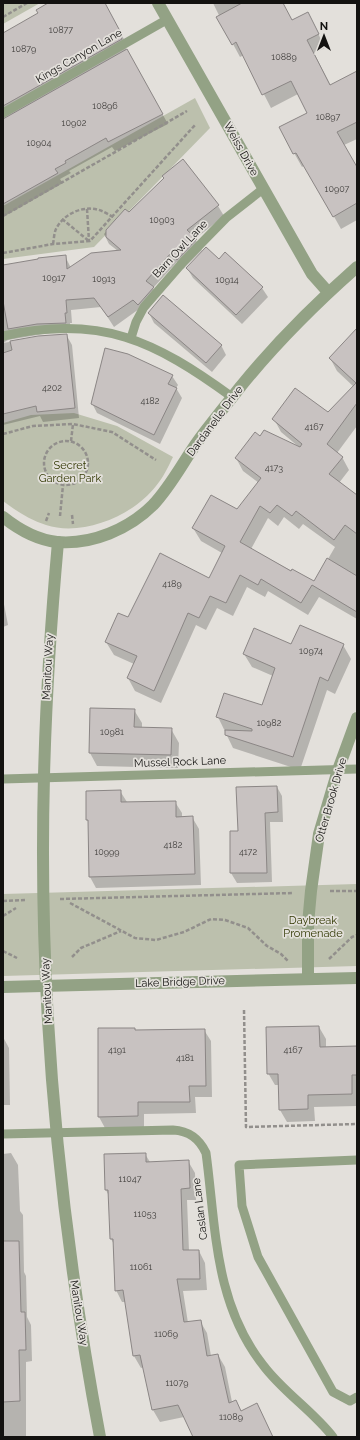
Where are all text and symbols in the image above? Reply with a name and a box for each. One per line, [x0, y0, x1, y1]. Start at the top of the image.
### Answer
north arrow [304, 16, 344, 56]
text: N [320, 20, 328, 33]
house number: 10877 [49, 25, 73, 35]
street label: Kings Canyon Lane [34, 26, 125, 86]
house number: 10879 [12, 44, 36, 54]
house number: 10889 [271, 52, 297, 62]
house number: 10896 [92, 101, 118, 111]
house number: 10897 [316, 112, 341, 122]
house number: 10902 [62, 118, 87, 128]
street label: Weiss Drive [221, 120, 261, 179]
house number: 10904 [26, 138, 52, 148]
house number: 10907 [325, 184, 350, 194]
house number: 10903 [150, 215, 175, 225]
street label: Barn Owl Lane [150, 217, 210, 281]
house number: 10917 [42, 273, 66, 283]
house number: 10913 [92, 274, 116, 284]
house number: 10914 [215, 275, 239, 285]
house number: 4202 [42, 383, 62, 393]
street label: Dardanelle Drive [184, 383, 246, 459]
house number: 4182 [141, 396, 160, 406]
house number: 4167 [304, 422, 324, 432]
park label: Secret Garden Park [39, 459, 101, 485]
house number: 4173 [265, 463, 283, 473]
house number: 4189 [162, 579, 182, 589]
street label: Manitou Way [40, 634, 56, 700]
house number: 10974 [299, 646, 323, 656]
house number: 10982 [257, 718, 282, 728]
house number: 10981 [100, 727, 124, 737]
street label: Mussel Rock Lane [134, 754, 227, 770]
street label: Otter Brook Drive [313, 756, 349, 844]
house number: 4182 [164, 840, 183, 850]
house number: 10999 [94, 847, 120, 857]
house number: 4172 [239, 847, 257, 857]
park label: Daybreak Promenade [283, 914, 343, 940]
street label: Manitou Way [39, 958, 55, 1024]
street label: Lake Bridge Drive [135, 974, 226, 990]
house number: 4191 [108, 1045, 126, 1055]
house number: 4167 [283, 1045, 303, 1055]
house number: 4181 [176, 1053, 194, 1063]
house number: 11047 [119, 1174, 142, 1184]
street label: Caslan Lane [190, 1177, 210, 1241]
house number: 11053 [134, 1209, 157, 1219]
house number: 11061 [130, 1262, 152, 1272]
street label: Manitou Way [67, 1279, 91, 1347]
house number: 11069 [154, 1329, 178, 1339]
house number: 11079 [165, 1378, 189, 1388]
house number: 11089 [219, 1412, 243, 1422]

